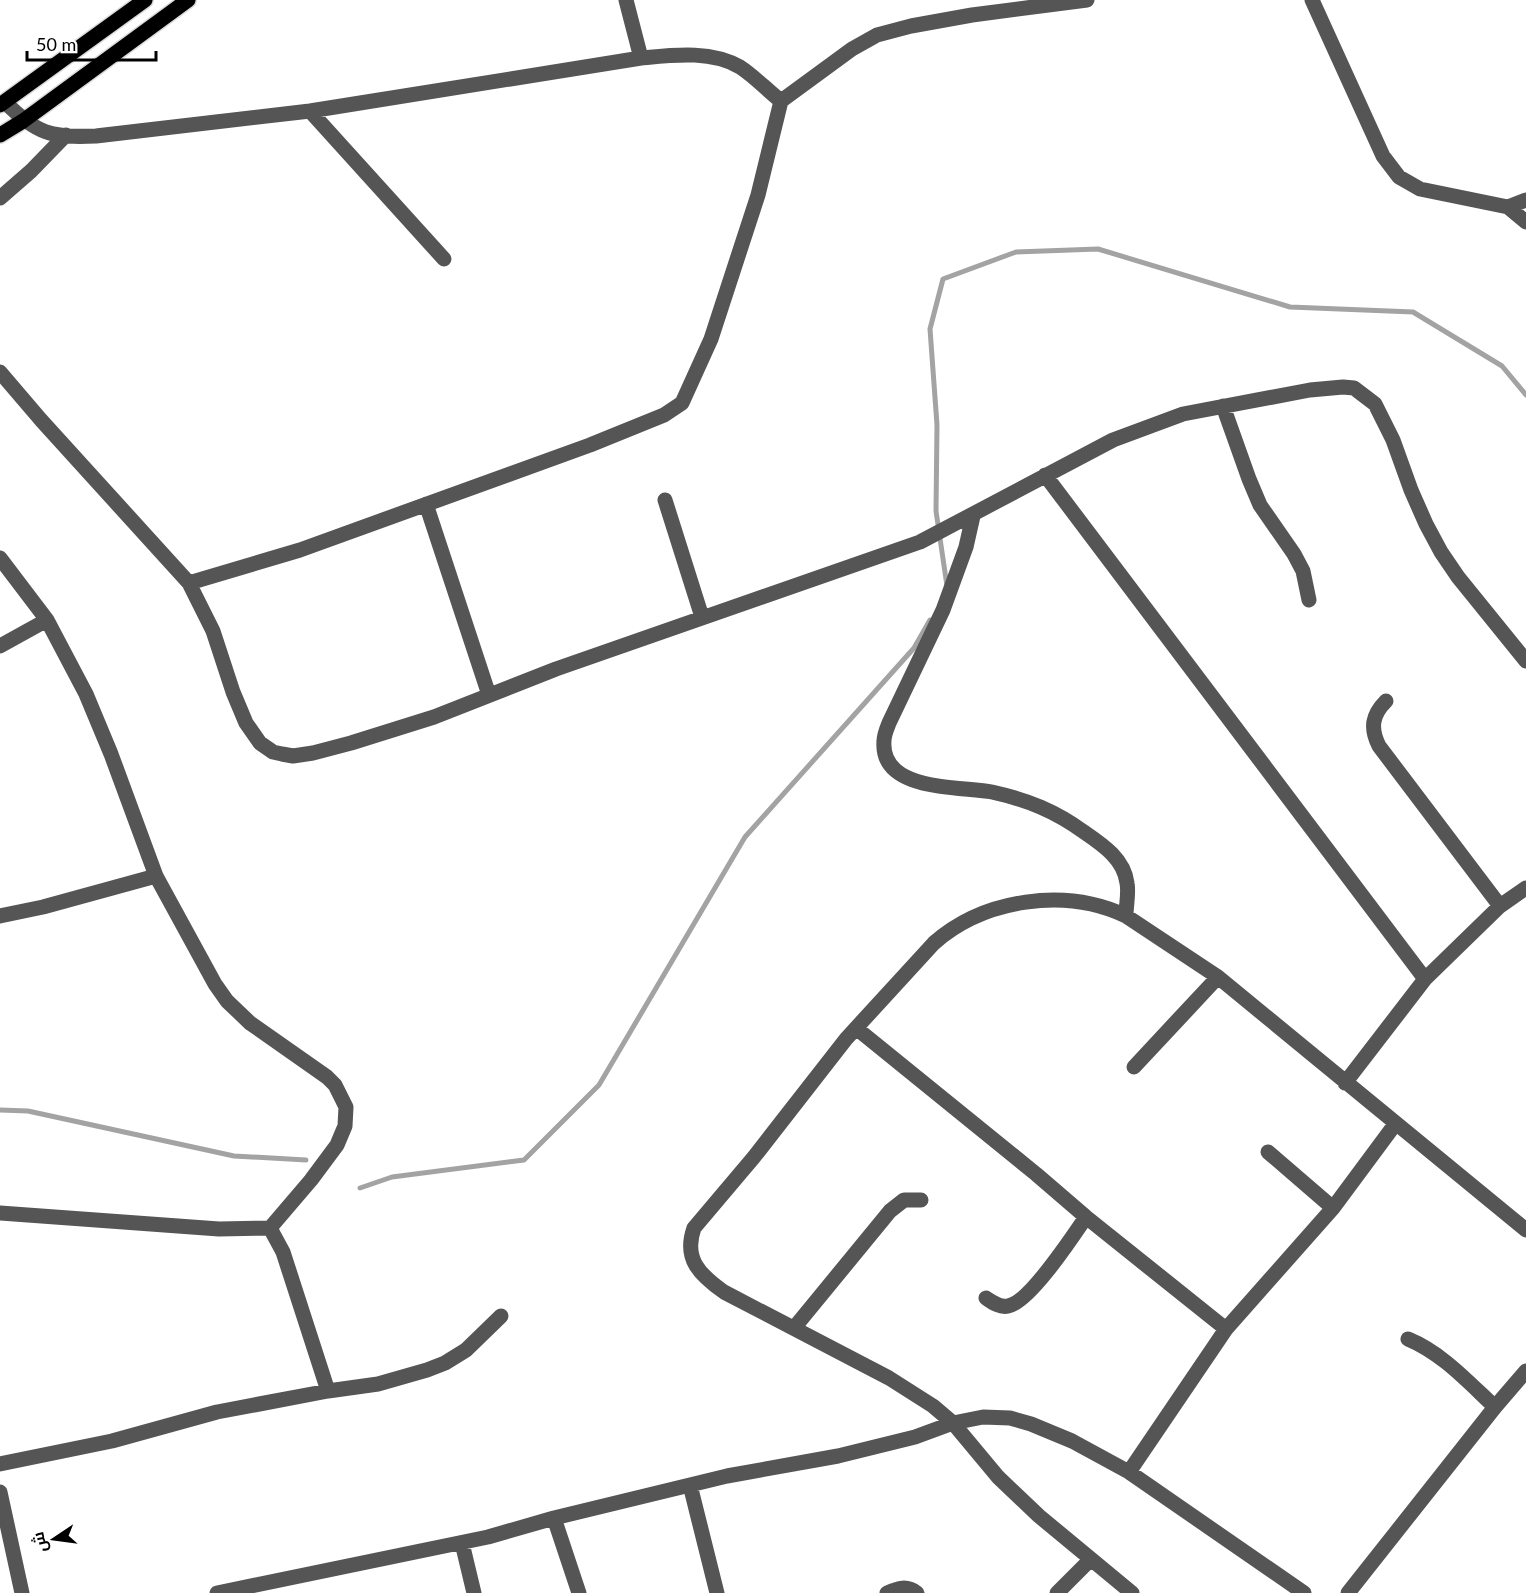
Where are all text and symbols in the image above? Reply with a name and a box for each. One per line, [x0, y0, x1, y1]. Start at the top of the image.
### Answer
scale bar [27, 24, 156, 62]
text: 50 m [36, 33, 76, 55]
north arrow [24, 1509, 84, 1569]
text: ش [27, 1530, 51, 1555]

